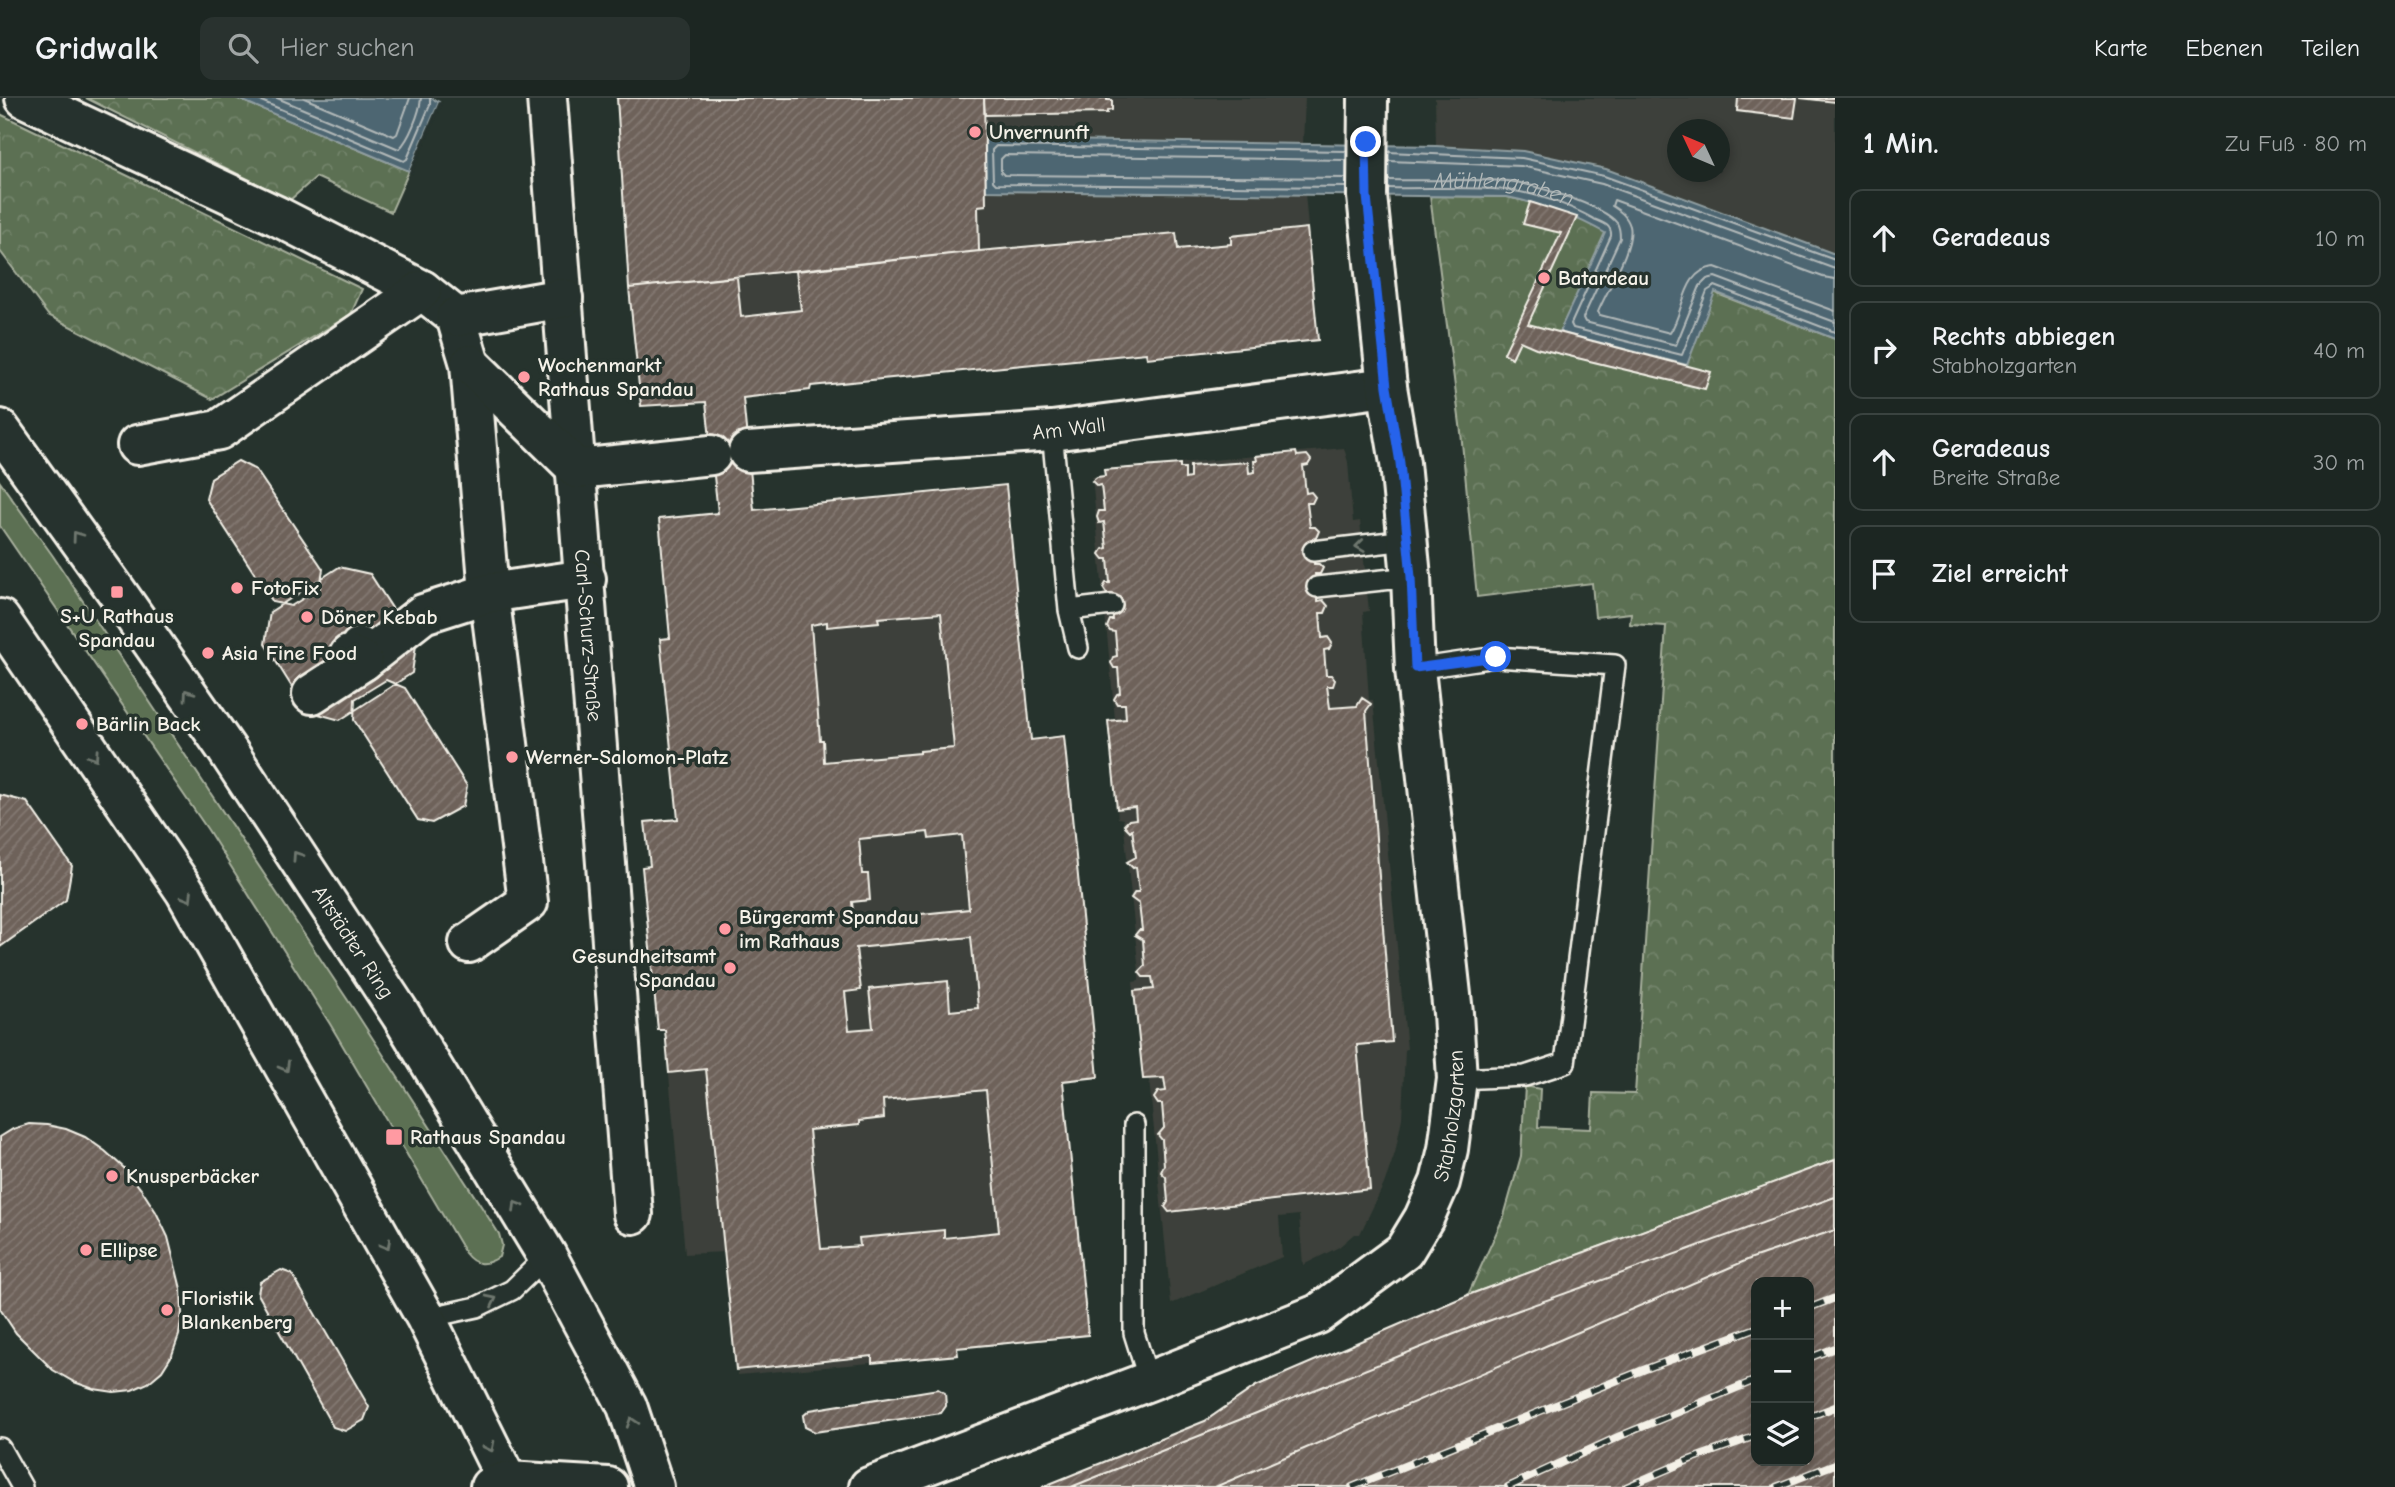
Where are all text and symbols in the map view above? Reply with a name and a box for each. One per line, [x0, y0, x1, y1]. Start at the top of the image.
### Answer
search box [200, 17, 690, 80]
text: Gridwalk [35, 29, 158, 67]
icon: search [224, 29, 262, 67]
text: Hier suchen [280, 33, 415, 63]
text: Karte [2094, 34, 2147, 62]
text: Ebenen [2185, 34, 2263, 62]
text: Teilen [2301, 34, 2360, 62]
north arrow [1667, 119, 1730, 182]
place label: Unvernunft [989, 120, 1090, 144]
marker: Unvernunft [967, 124, 983, 140]
route end [1350, 126, 1381, 157]
text: 1 Min. [1863, 126, 1939, 161]
text: Zu Fuß · 80 m [2225, 130, 2367, 157]
water label: Mühlengraben [1433, 167, 1578, 212]
icon: ahead [1865, 219, 1903, 257]
text: Geradeaus [1932, 223, 2050, 253]
text: 10 m [2315, 225, 2365, 252]
place label: Batardeau [1558, 266, 1649, 290]
marker: Batardeau [1536, 270, 1552, 286]
text: Rechts abbiegen [1932, 322, 2115, 352]
icon: right [1865, 331, 1903, 369]
text: 40 m [2313, 337, 2365, 364]
text: Stabholzgarten [1932, 352, 2077, 379]
place label: Wochenmarkt Rathaus Spandau [538, 353, 694, 401]
marker: Wochenmarkt Rathaus Spandau [516, 369, 532, 385]
street label: Am Wall [1032, 412, 1107, 444]
text: Geradeaus [1932, 434, 2050, 464]
icon: ahead [1865, 443, 1903, 481]
text: 30 m [2313, 449, 2365, 476]
text: Breite Straße [1932, 464, 2060, 491]
one-way arrow [73, 531, 85, 544]
one-way arrow [1354, 538, 1366, 553]
street label: Carl-Schurz-Straße [570, 548, 607, 722]
icon: arrive [1865, 555, 1903, 593]
text: Ziel erreicht [1932, 559, 2068, 589]
place label: FotoFix [251, 576, 320, 600]
marker: FotoFix [229, 580, 245, 596]
marker: S+U Rathaus Spandau [109, 584, 125, 600]
place label: S+U Rathaus Spandau [60, 604, 174, 652]
place label: Döner Kebab [321, 605, 437, 629]
marker: Döner Kebab [299, 609, 315, 625]
place label: Asia Fine Food [222, 641, 357, 665]
route start [1480, 641, 1511, 672]
marker: Asia Fine Food [200, 645, 216, 661]
one-way arrow [184, 689, 196, 702]
place label: Bärlin Back [96, 712, 201, 736]
marker: Bärlin Back [74, 716, 90, 732]
place label: Werner-Salomon-Platz [526, 745, 728, 769]
one-way arrow [85, 748, 98, 761]
marker: Werner-Salomon-Platz [504, 749, 520, 765]
one-way arrow [293, 851, 305, 864]
street label: Altstädter Ring [307, 881, 399, 1003]
one-way arrow [180, 889, 193, 902]
place label: Bürgeramt Spandau im Rathaus [739, 905, 919, 953]
marker: Bürgeramt Spandau im Rathaus [717, 921, 733, 937]
place label: Gesundheitsamt Spandau [572, 944, 717, 992]
marker: Gesundheitsamt Spandau [722, 960, 738, 976]
street label: Stabholzgarten [1429, 1049, 1469, 1184]
one-way arrow [277, 1060, 290, 1073]
place label: Rathaus Spandau [410, 1125, 566, 1149]
marker: Rathaus Spandau [384, 1127, 404, 1147]
place label: Knusperbäcker [126, 1164, 260, 1188]
marker: Knusperbäcker [104, 1168, 120, 1184]
one-way arrow [512, 1201, 525, 1214]
place label: Ellipse [100, 1238, 158, 1262]
one-way arrow [377, 1238, 391, 1250]
marker: Ellipse [78, 1242, 94, 1258]
map controls [1751, 1277, 1814, 1466]
button: + [1751, 1277, 1814, 1340]
place label: Floristik Blankenberg [181, 1286, 293, 1334]
one-way arrow [485, 1294, 497, 1308]
marker: Floristik Blankenberg [159, 1302, 175, 1318]
button: − [1751, 1340, 1814, 1403]
button: layers [1751, 1403, 1814, 1466]
one-way arrow [626, 1417, 640, 1429]
one-way arrow [481, 1440, 495, 1452]

